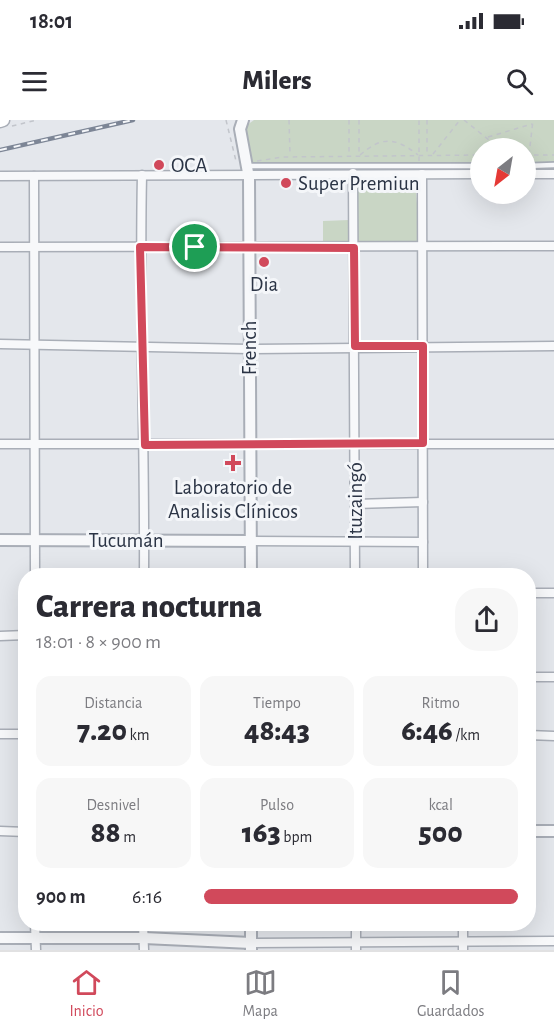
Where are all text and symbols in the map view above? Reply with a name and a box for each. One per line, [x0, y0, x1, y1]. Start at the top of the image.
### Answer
text: 18:01 [30, 10, 73, 32]
icon: menu [18, 65, 51, 98]
icon: search [503, 65, 536, 98]
text: Milers [242, 67, 312, 94]
north arrow [470, 138, 536, 204]
map controls [470, 138, 536, 204]
place label: OCA [171, 155, 207, 176]
marker: OCA [152, 158, 166, 172]
place label: Super Premiun [298, 173, 420, 194]
marker: Super Premiun [279, 176, 293, 190]
pin [169, 221, 220, 272]
icon: arrive [178, 230, 211, 263]
marker: Dia [257, 255, 271, 269]
place label: Dia [250, 274, 278, 295]
street label: French [239, 321, 260, 375]
marker: Laboratorio de Analisis Clínicos [224, 454, 242, 472]
street label: Ituzaingó [345, 462, 366, 540]
place label: Laboratorio de Analisis Clínicos [168, 477, 298, 522]
street label: Tucumán [88, 530, 164, 551]
button: share [455, 588, 518, 651]
text: Carrera nocturna [36, 591, 262, 624]
text: 18:01 · 8 × 900 m [36, 632, 161, 652]
text: Distancia [84, 695, 142, 711]
text: Tiempo [253, 695, 301, 711]
text: Ritmo [421, 695, 460, 711]
text: 7.20 [77, 716, 127, 746]
text: 48:43 [244, 716, 310, 746]
text: 6:46 [401, 716, 453, 746]
text: km [127, 727, 150, 743]
text: /km [453, 727, 480, 743]
text: Desnivel [87, 797, 140, 813]
text: Pulso [260, 797, 294, 813]
text: kcal [428, 797, 453, 813]
text: 88 [91, 818, 121, 848]
text: 163 [242, 818, 281, 848]
text: 500 [419, 818, 463, 848]
text: m [121, 829, 136, 845]
text: bpm [281, 829, 312, 845]
text: 900 m [36, 887, 86, 907]
text: 6:16 [132, 887, 162, 907]
tab: Inicio [69, 966, 104, 1021]
tab: Mapa [243, 966, 278, 1021]
tab: Guardados [417, 966, 485, 1021]

